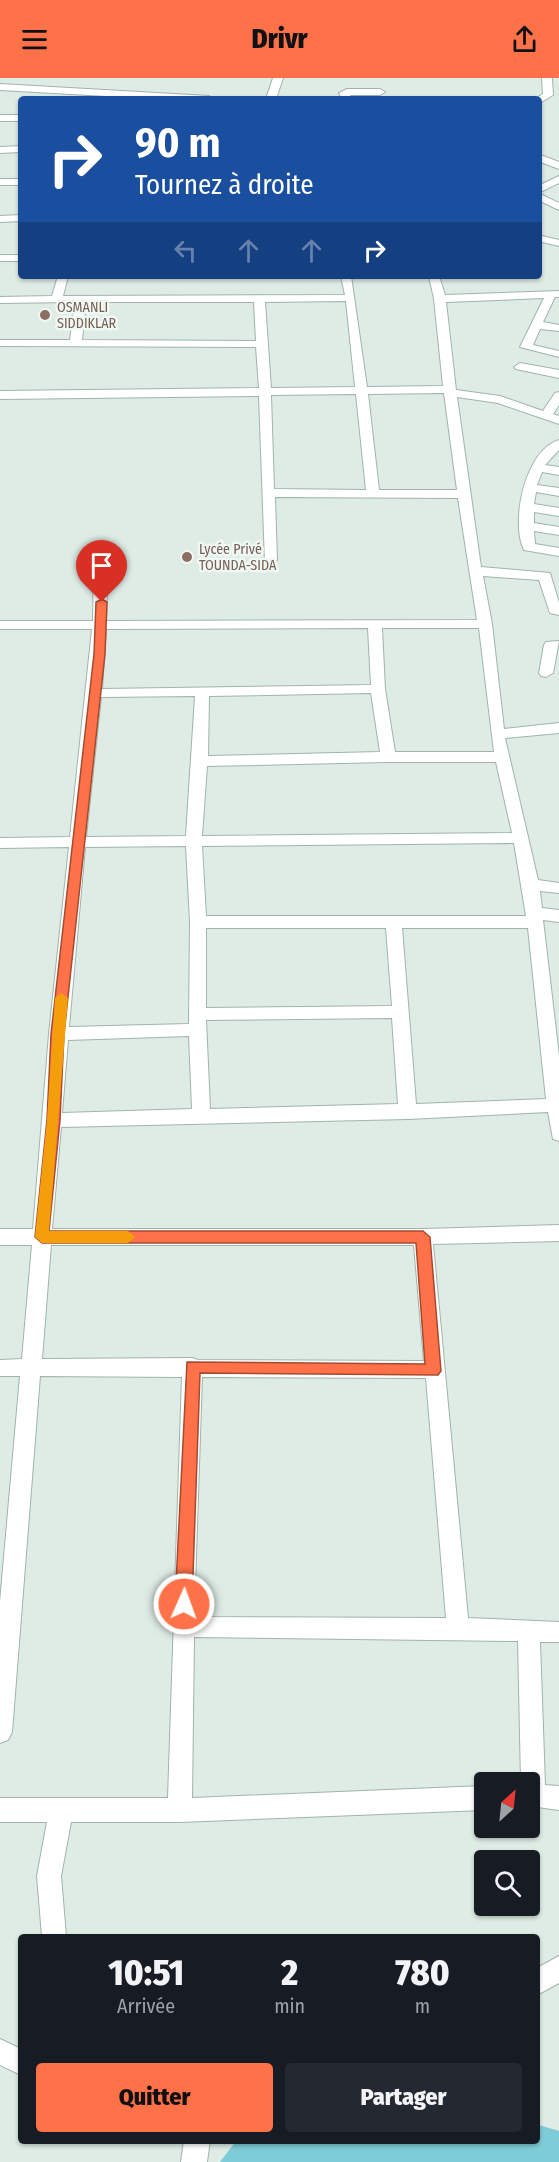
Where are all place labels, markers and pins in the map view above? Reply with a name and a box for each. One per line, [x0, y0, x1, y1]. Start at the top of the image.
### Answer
place label: OSMANLI SIDDIKLAR [57, 299, 117, 332]
marker: OSMANLI SIDDIKLAR [38, 308, 52, 322]
pin [76, 540, 127, 602]
place label: Lycée Privé TOUNDA-SIDA [199, 541, 277, 574]
marker: Lycée Privé TOUNDA-SIDA [180, 550, 194, 564]

